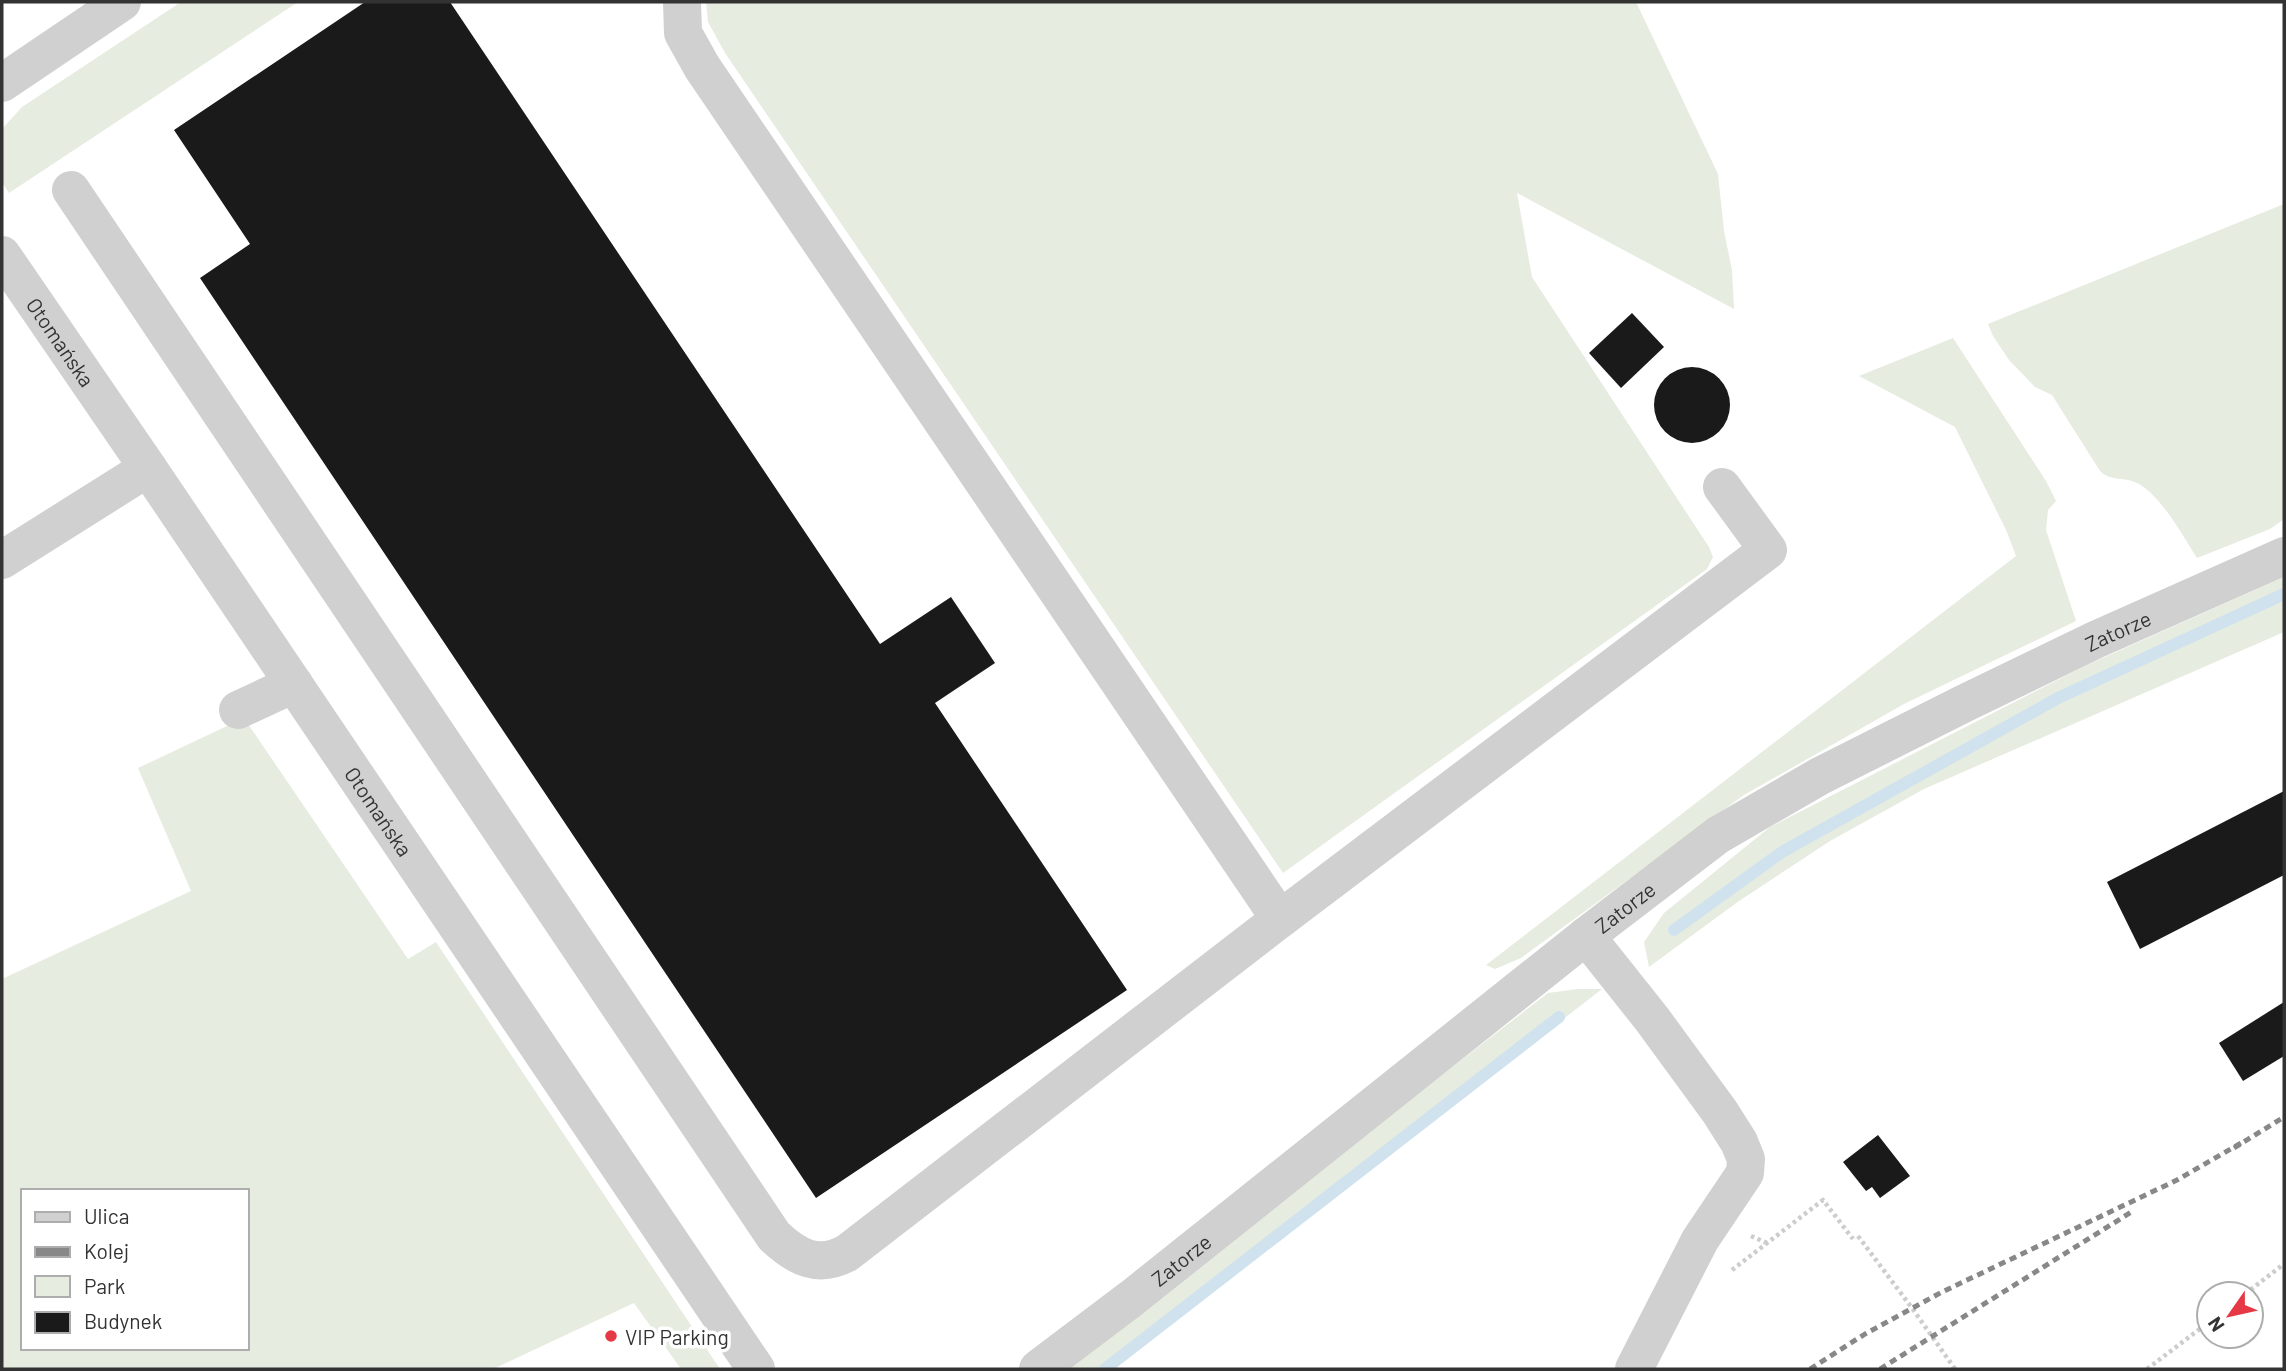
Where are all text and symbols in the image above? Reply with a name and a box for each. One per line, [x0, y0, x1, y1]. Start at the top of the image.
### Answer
street label: Otomańska [22, 292, 101, 391]
street label: Zatorze [2081, 604, 2154, 656]
street label: Otomańska [340, 762, 418, 860]
street label: Zatorze [1589, 876, 1660, 937]
legend [21, 1189, 248, 1350]
text: Ulica [84, 1203, 129, 1228]
street label: Zatorze [1146, 1228, 1216, 1291]
text: Kolej [84, 1238, 129, 1263]
text: Park [84, 1273, 125, 1298]
north arrow [2195, 1280, 2265, 1350]
text: Budynek [84, 1308, 162, 1333]
text: N [2202, 1313, 2229, 1336]
place label: VIP Parking [625, 1324, 729, 1349]
marker: VIP Parking [603, 1328, 619, 1344]

